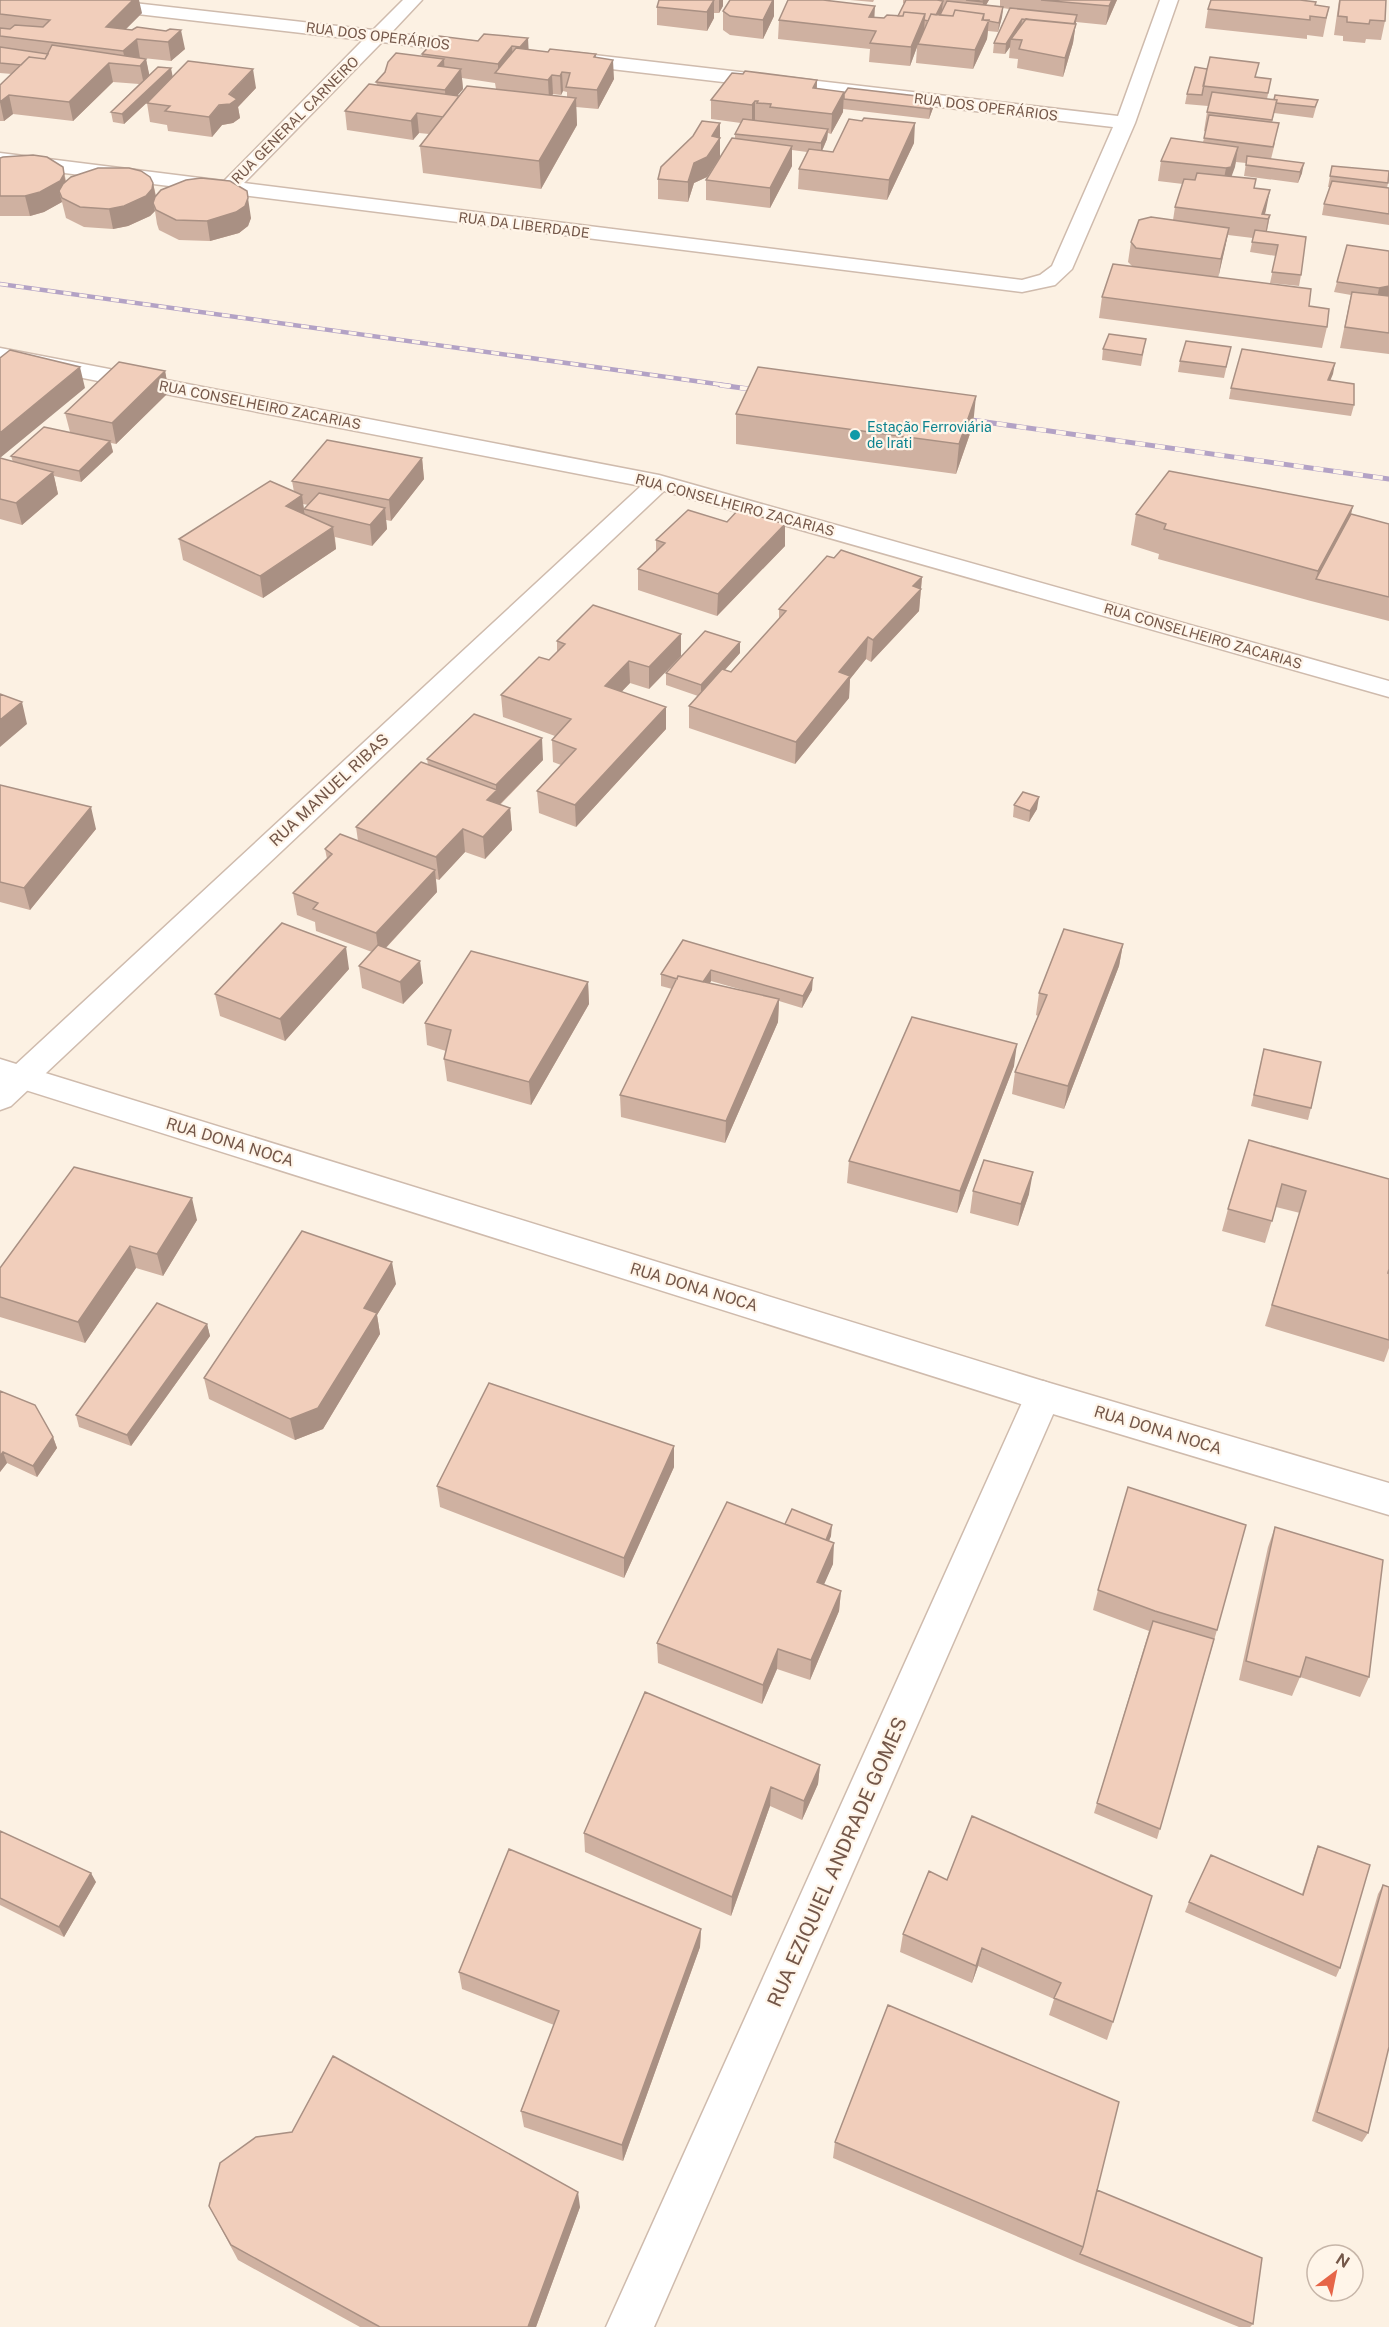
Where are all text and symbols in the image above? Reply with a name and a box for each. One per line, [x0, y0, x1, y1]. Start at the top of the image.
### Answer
street label: RUA DOS OPERÁRIOS [305, 18, 451, 53]
street label: RUA GENERAL CARNEIRO [228, 53, 362, 187]
street label: RUA DOS OPERÁRIOS [913, 89, 1059, 124]
street label: RUA DA LIBERDADE [458, 209, 590, 241]
street label: RUA CONSELHEIRO ZACARIAS [158, 378, 362, 432]
place label: Estação Ferroviária de Irati [867, 419, 992, 451]
marker: Estação Ferroviária de Irati [848, 428, 862, 442]
street label: RUA CONSELHEIRO ZACARIAS [634, 471, 836, 539]
street label: RUA CONSELHEIRO ZACARIAS [1102, 600, 1304, 672]
street label: RUA MANUEL RIBAS [265, 730, 393, 850]
street label: RUA DONA NOCA [164, 1114, 296, 1170]
street label: RUA DONA NOCA [628, 1259, 760, 1315]
street label: RUA DONA NOCA [1092, 1402, 1224, 1458]
street label: RUA EZIQUIEL ANDRADE GOMES [762, 1713, 912, 2011]
north arrow [1305, 2243, 1365, 2303]
text: N [1332, 2249, 1353, 2272]

